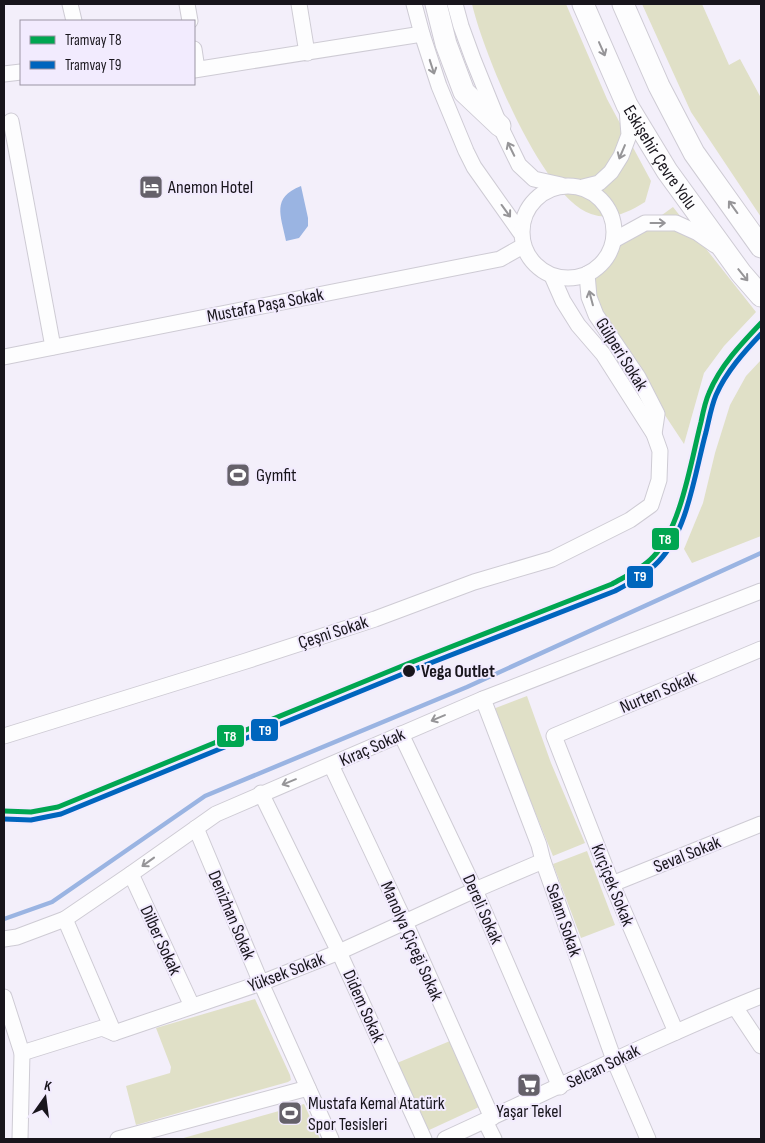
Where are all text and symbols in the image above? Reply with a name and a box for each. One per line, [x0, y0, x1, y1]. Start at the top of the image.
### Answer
legend [20, 20, 195, 85]
text: Tramvay T8 [65, 31, 122, 50]
one-way arrow [597, 41, 607, 56]
text: Tramvay T9 [65, 56, 121, 75]
one-way arrow [428, 59, 438, 75]
street label: Eskişehir Çevre Yolu [619, 102, 701, 213]
one-way arrow [506, 142, 515, 157]
one-way arrow [617, 144, 627, 159]
hotel icon: Anemon Hotel [138, 174, 164, 200]
place label: Anemon Hotel [167, 177, 253, 198]
one-way arrow [728, 200, 738, 214]
one-way arrow [501, 204, 511, 218]
one-way arrow [650, 218, 666, 228]
one-way arrow [737, 268, 749, 281]
street label: Mustafa Paşa Sokak [205, 284, 325, 327]
one-way arrow [586, 291, 595, 307]
street label: Gülperi Sokak [591, 314, 652, 395]
sports icon: Gymfit [225, 462, 251, 488]
place label: Gymfit [256, 465, 297, 486]
line badge: T8 [651, 527, 680, 551]
text: T8 [659, 531, 672, 548]
line badge: T9 [626, 565, 654, 589]
text: T9 [634, 568, 647, 585]
street label: Çeşni Sokak [296, 611, 371, 654]
place label: Vega Outlet [421, 661, 495, 682]
marker: Vega Outlet [401, 663, 417, 679]
street label: Nurten Sokak [617, 667, 700, 718]
one-way arrow [431, 714, 446, 724]
line badge: T9 [250, 718, 279, 742]
text: T9 [259, 722, 272, 739]
line badge: T8 [216, 724, 245, 748]
street label: Kıraç Sokak [336, 724, 408, 771]
text: T8 [224, 728, 237, 745]
one-way arrow [282, 778, 297, 787]
street label: Seval Sokak [651, 831, 724, 877]
street label: Kırçiçek Sokak [587, 841, 639, 929]
one-way arrow [141, 857, 155, 867]
street label: Denizhan Sokak [203, 868, 260, 963]
street label: Dereli Sokak [458, 871, 507, 947]
street label: Manolya Çiçeği Sokak [376, 878, 447, 1004]
street label: Selam Sokak [541, 881, 586, 959]
street label: Dilber Sokak [135, 902, 186, 978]
street label: Yüksek Sokak [245, 948, 328, 997]
street label: Didem Sokak [338, 967, 389, 1046]
street label: Selcan Sokak [563, 1040, 643, 1093]
supermarket icon: Yaşar Tekel [516, 1072, 542, 1098]
north arrow [20, 1073, 70, 1123]
text: K [43, 1077, 54, 1095]
place label: Mustafa Kemal Atatürk Spor Tesisleri [308, 1093, 445, 1135]
sports icon: Mustafa Kemal Atatürk Spor Tesisleri [277, 1100, 303, 1126]
place label: Yaşar Tekel [496, 1101, 562, 1122]

